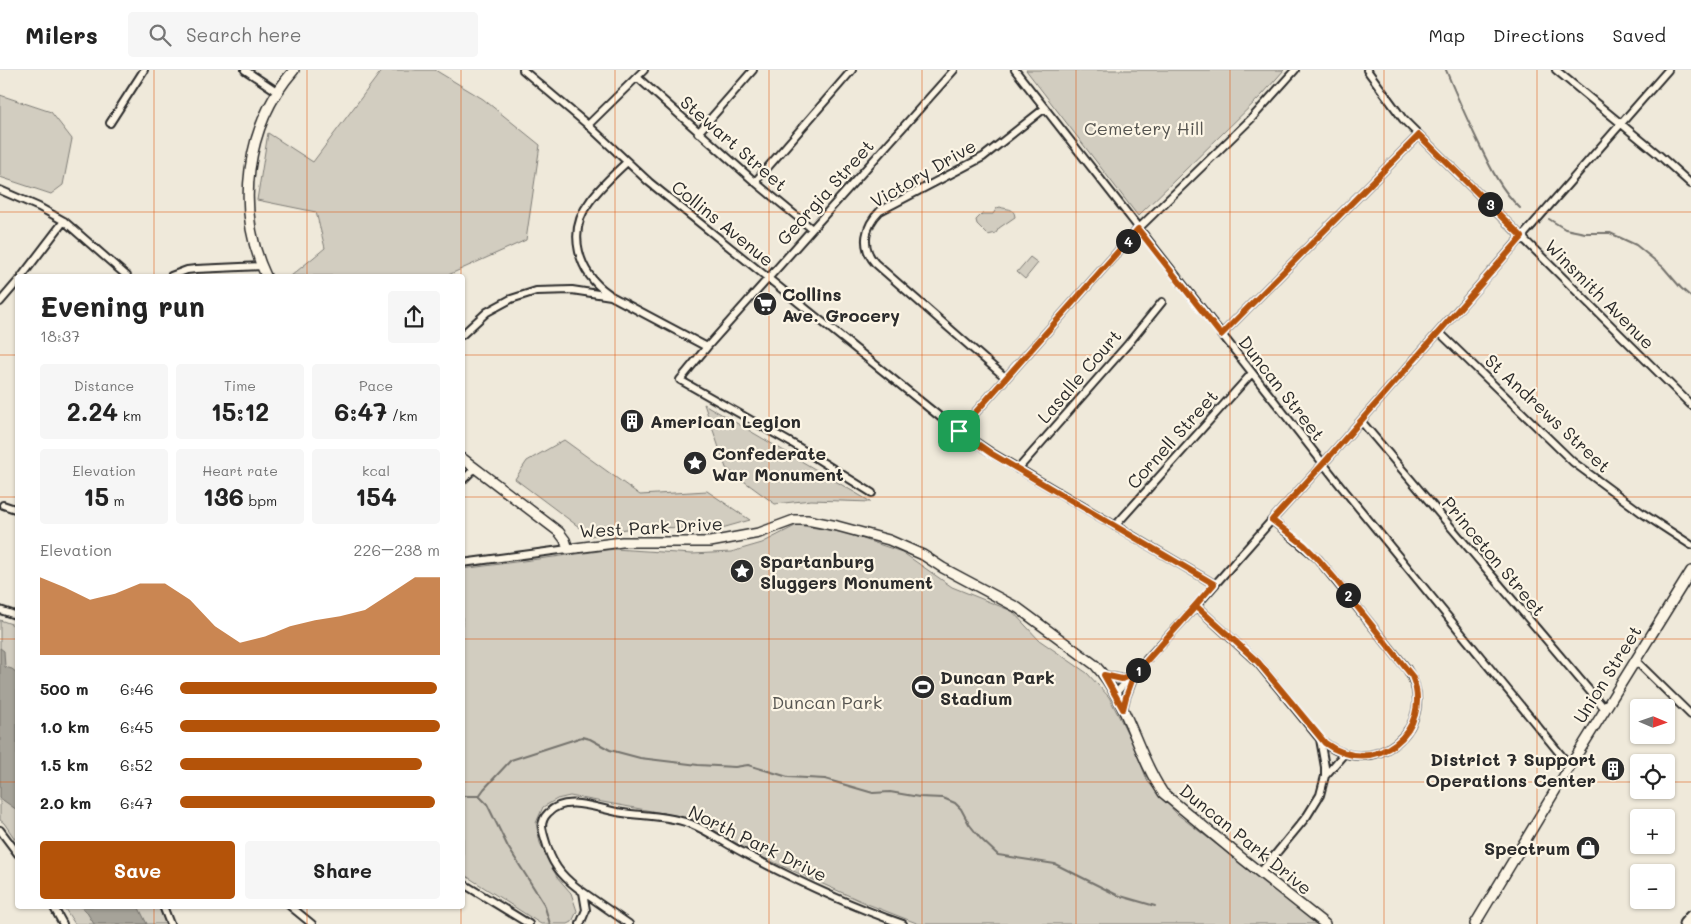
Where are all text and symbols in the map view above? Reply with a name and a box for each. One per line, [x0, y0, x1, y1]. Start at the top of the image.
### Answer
search box [128, 12, 478, 57]
text: Milers [25, 19, 98, 50]
icon: search [146, 21, 174, 49]
text: Search here [186, 22, 302, 47]
text: Map [1428, 23, 1465, 47]
text: Directions [1493, 23, 1585, 47]
text: Saved [1613, 23, 1666, 47]
street label: Stewart Street [675, 90, 793, 196]
park label: Cemetery Hill [1084, 116, 1204, 140]
street label: Victory Drive [866, 133, 980, 213]
street label: Georgia Street [771, 134, 879, 250]
street label: Collins Avenue [667, 174, 779, 272]
pin: 3 [1478, 192, 1502, 216]
text: 3 [1486, 195, 1495, 214]
pin: 4 [1116, 228, 1140, 254]
text: 4 [1124, 232, 1133, 251]
street label: Winsmith Avenue [1540, 234, 1660, 354]
place label: Collins Ave. Grocery [782, 282, 900, 327]
text: Evening run [40, 288, 205, 324]
button: share [388, 291, 440, 343]
supermarket icon: Collins Ave. Grocery [752, 291, 778, 317]
street label: Lasalle Court [1032, 324, 1126, 428]
text: 18:37 [40, 325, 80, 346]
street label: Duncan Street [1233, 331, 1331, 445]
street label: St Andrews Street [1480, 348, 1616, 478]
text: Distance [74, 376, 134, 395]
text: Time [224, 376, 256, 395]
text: Pace [359, 376, 393, 395]
street label: Cornell Street [1121, 384, 1223, 494]
text: 2.24 [67, 395, 118, 427]
text: 15:12 [211, 395, 269, 427]
text: 6:47 [334, 395, 387, 427]
text: km [118, 406, 141, 425]
text: /km [387, 406, 418, 425]
building icon: American Legion [619, 408, 645, 434]
place label: American Legion [650, 409, 801, 433]
pin [938, 410, 980, 452]
icon: arrive [945, 417, 973, 445]
place label: Confederate War Monument [712, 441, 844, 486]
place icon: Confederate War Monument [682, 450, 708, 476]
text: Elevation [73, 461, 135, 480]
text: Heart rate [202, 461, 278, 480]
text: kcal [362, 461, 390, 480]
text: 15 [83, 480, 109, 512]
text: 136 [203, 480, 244, 512]
text: 154 [355, 480, 397, 512]
text: m [109, 491, 125, 510]
text: bpm [244, 491, 277, 510]
street label: Princeton Street [1437, 491, 1551, 621]
street label: West Park Drive [579, 511, 723, 543]
text: Elevation [40, 539, 112, 560]
text: 226–238 m [354, 539, 440, 560]
place label: Spartanburg Sluggers Monument [760, 549, 933, 594]
place icon: Spartanburg Sluggers Monument [729, 558, 755, 584]
pin: 2 [1336, 582, 1360, 608]
text: 2 [1345, 586, 1352, 605]
street label: Union Street [1567, 620, 1647, 728]
pin: 1 [1126, 658, 1150, 682]
text: 1 [1135, 661, 1142, 680]
place label: Duncan Park Stadium [940, 665, 1055, 710]
sports icon: Duncan Park Stadium [910, 674, 936, 700]
text: 500 m [40, 678, 88, 699]
text: 6:46 [120, 678, 154, 699]
park label: Duncan Park [772, 690, 882, 714]
north arrow [1630, 699, 1675, 744]
map controls [1630, 699, 1675, 909]
text: 1.0 km [40, 716, 89, 737]
text: 6:45 [120, 716, 153, 737]
place label: District 7 Support Operations Center [1425, 747, 1596, 792]
text: 1.5 km [40, 754, 88, 775]
text: 6:52 [120, 754, 153, 775]
button: locate [1630, 754, 1675, 799]
building icon: District 7 Support Operations Center [1600, 756, 1626, 782]
street label: Duncan Park Drive [1175, 778, 1317, 900]
text: 2.0 km [40, 792, 91, 813]
text: 6:47 [120, 792, 153, 813]
street label: North Park Drive [685, 799, 831, 887]
button: + [1630, 809, 1675, 854]
shop icon: Spectrum [1575, 835, 1601, 861]
place label: Spectrum [1484, 836, 1570, 860]
button: Save [40, 841, 235, 899]
button: Share [245, 841, 440, 899]
button: − [1630, 864, 1675, 909]

